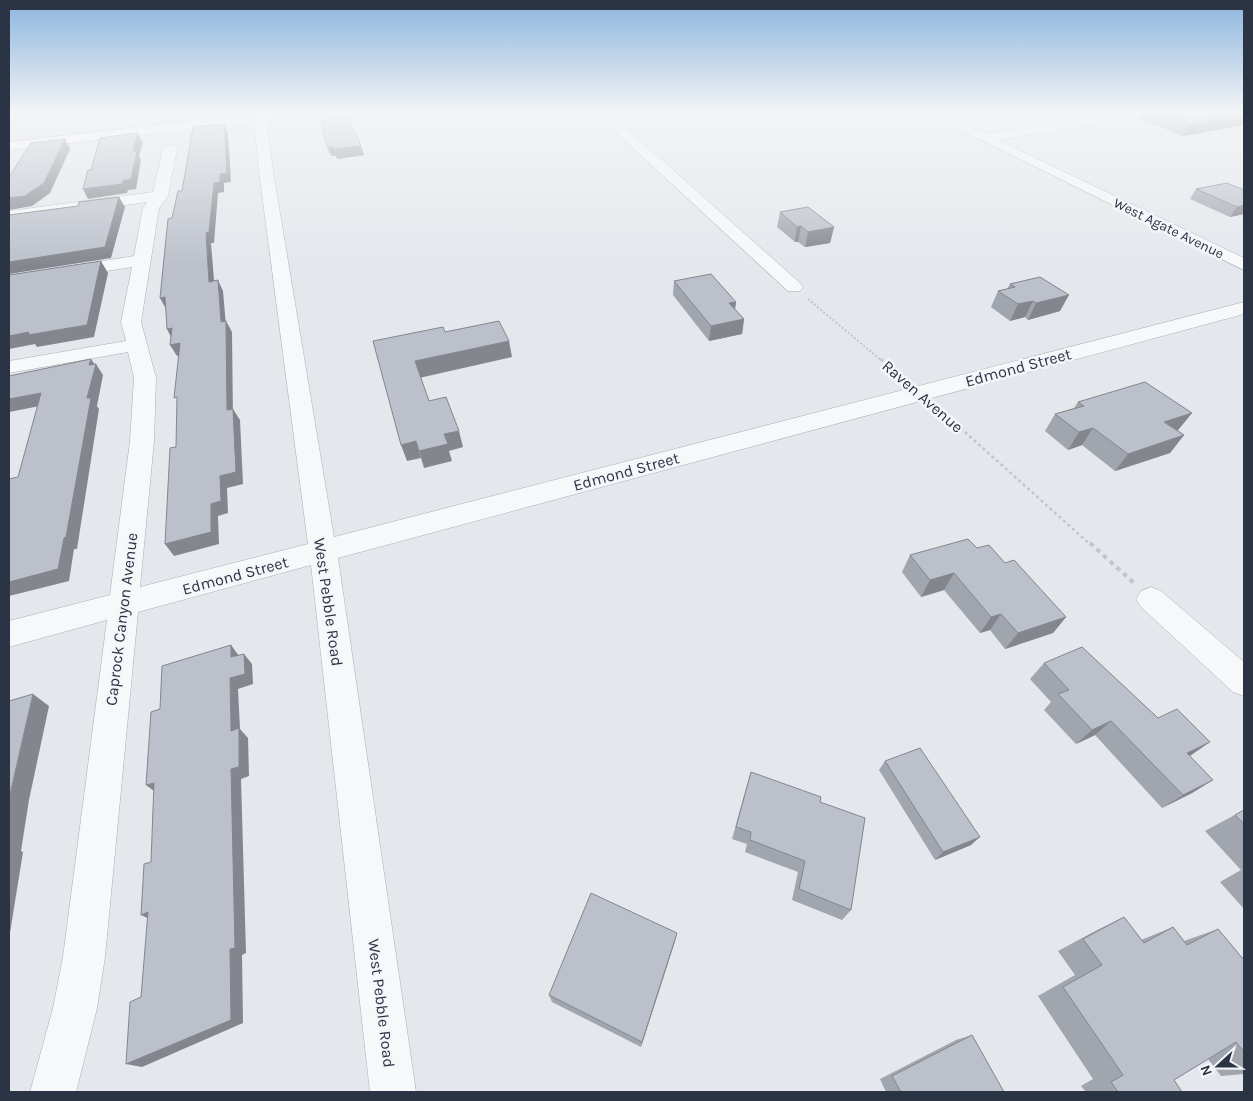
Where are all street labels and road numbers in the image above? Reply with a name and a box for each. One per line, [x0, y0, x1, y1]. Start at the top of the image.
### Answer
street label: West Agate Avenue [1111, 194, 1227, 263]
street label: Edmond Street [963, 344, 1073, 391]
street label: Raven Avenue [878, 356, 967, 437]
street label: Edmond Street [571, 448, 681, 495]
street label: Caprock Canyon Avenue [101, 531, 142, 707]
street label: West Pebble Road [310, 537, 347, 668]
street label: Edmond Street [180, 552, 290, 599]
street label: West Pebble Road [364, 938, 399, 1069]

